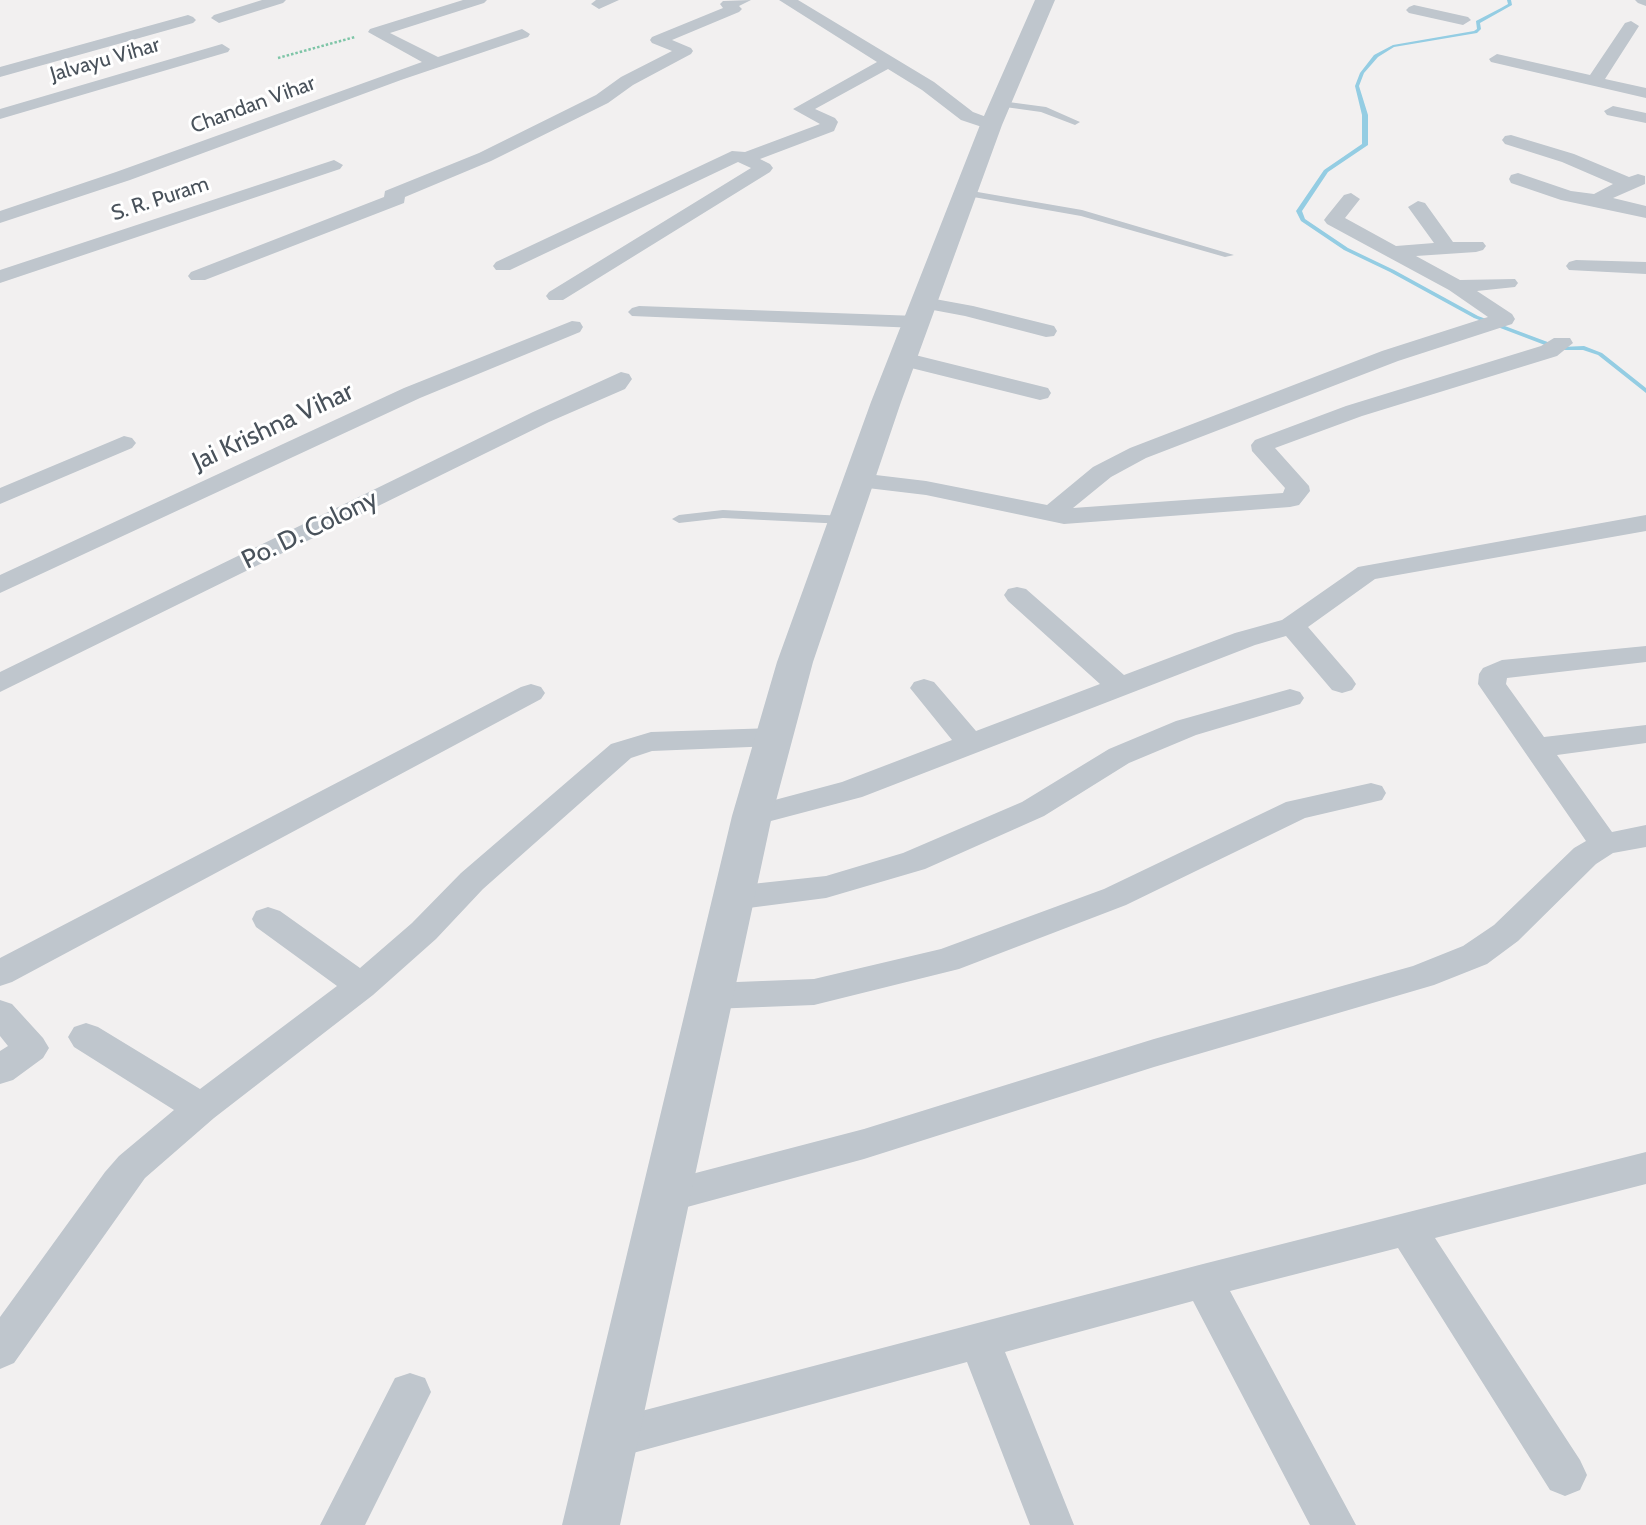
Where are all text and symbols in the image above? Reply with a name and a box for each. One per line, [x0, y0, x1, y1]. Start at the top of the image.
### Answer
street label: Jalvayu Vihar [47, 32, 163, 88]
street label: Chandan Vihar [187, 71, 319, 139]
street label: S. R. Puram [108, 171, 212, 227]
street label: Jai Krishna Vihar [188, 376, 358, 478]
street label: Po. D. Colony [237, 484, 383, 576]

